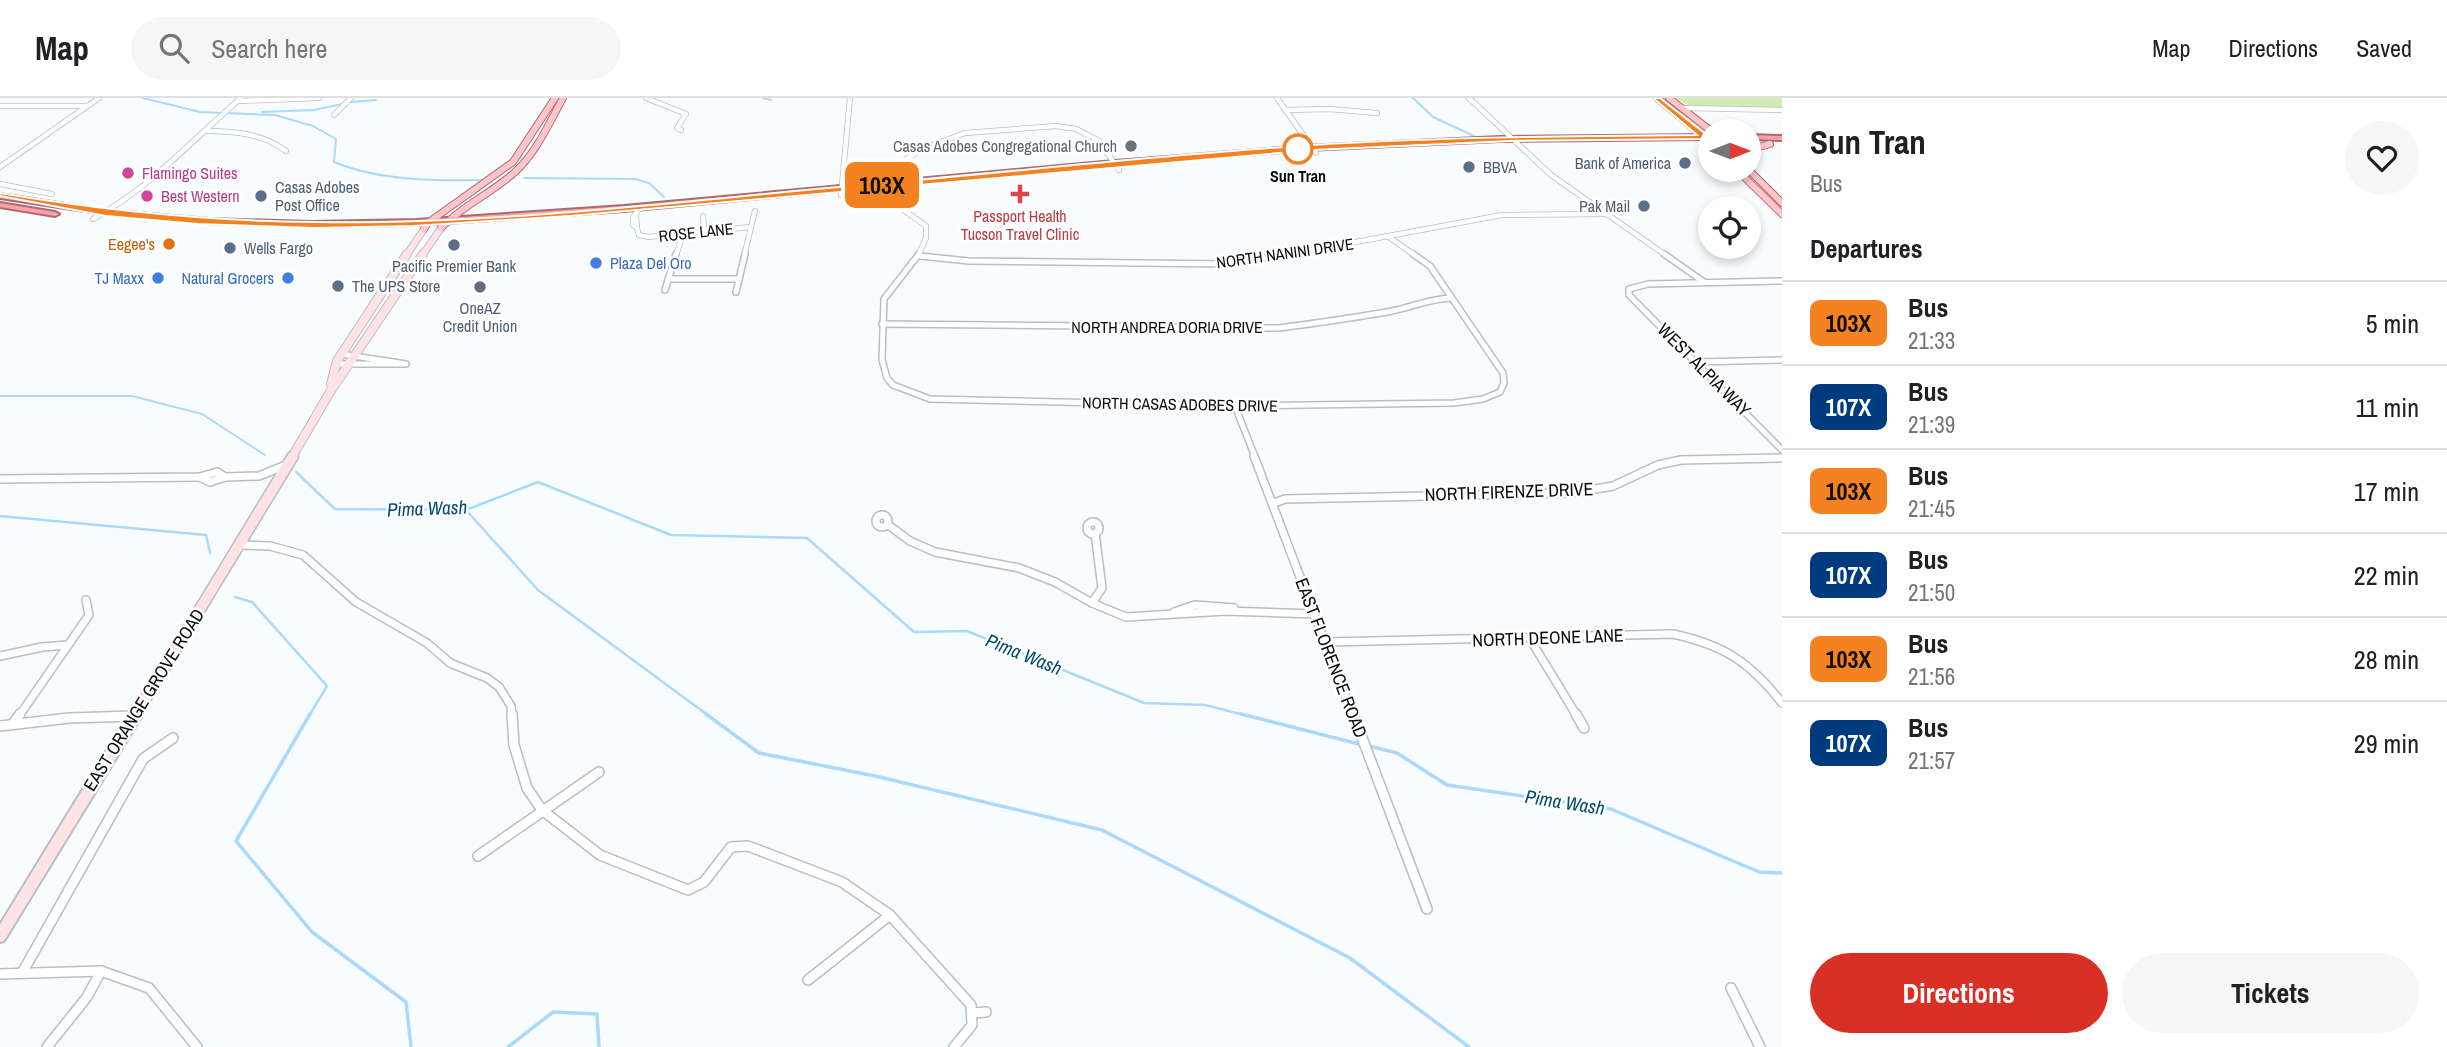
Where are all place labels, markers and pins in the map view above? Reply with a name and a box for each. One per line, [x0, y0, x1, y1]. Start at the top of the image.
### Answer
marker: Sun Tran [1283, 134, 1313, 164]
place label: Casas Adobes Congregational Church [893, 135, 1117, 157]
marker: Casas Adobes Congregational Church [1123, 138, 1139, 154]
place label: Bank of America [1575, 152, 1672, 174]
marker: Bank of America [1677, 155, 1693, 171]
place label: BBVA [1483, 156, 1517, 178]
marker: BBVA [1461, 159, 1477, 175]
place label: Flamingo Suites [142, 162, 238, 184]
marker: Flamingo Suites [120, 165, 136, 181]
place label: Sun Tran [1270, 165, 1326, 187]
place label: Casas Adobes Post Office [275, 176, 360, 216]
marker: Passport Health Tucson Travel Clinic [1010, 184, 1030, 204]
place label: Best Western [161, 185, 240, 207]
marker: Best Western [139, 188, 155, 204]
marker: Casas Adobes Post Office [253, 188, 269, 204]
place label: Pak Mail [1579, 195, 1630, 217]
marker: Pak Mail [1636, 198, 1652, 214]
place label: Passport Health Tucson Travel Clinic [961, 205, 1080, 245]
place label: Eegee's [108, 233, 155, 255]
marker: Eegee's [161, 236, 177, 252]
place label: Wells Fargo [244, 237, 313, 259]
marker: Pacific Premier Bank [446, 237, 462, 253]
marker: Wells Fargo [222, 240, 238, 256]
place label: Plaza Del Oro [610, 252, 692, 274]
place label: Pacific Premier Bank [392, 255, 516, 277]
marker: Plaza Del Oro [588, 255, 604, 271]
place label: TJ Maxx [94, 267, 144, 289]
place label: Natural Grocers [181, 267, 274, 289]
marker: TJ Maxx [150, 270, 166, 286]
marker: Natural Grocers [280, 270, 296, 286]
place label: The UPS Store [352, 275, 440, 297]
marker: The UPS Store [330, 278, 346, 294]
marker: OneAZ Credit Union [472, 279, 488, 295]
place label: OneAZ Credit Union [443, 297, 517, 337]

